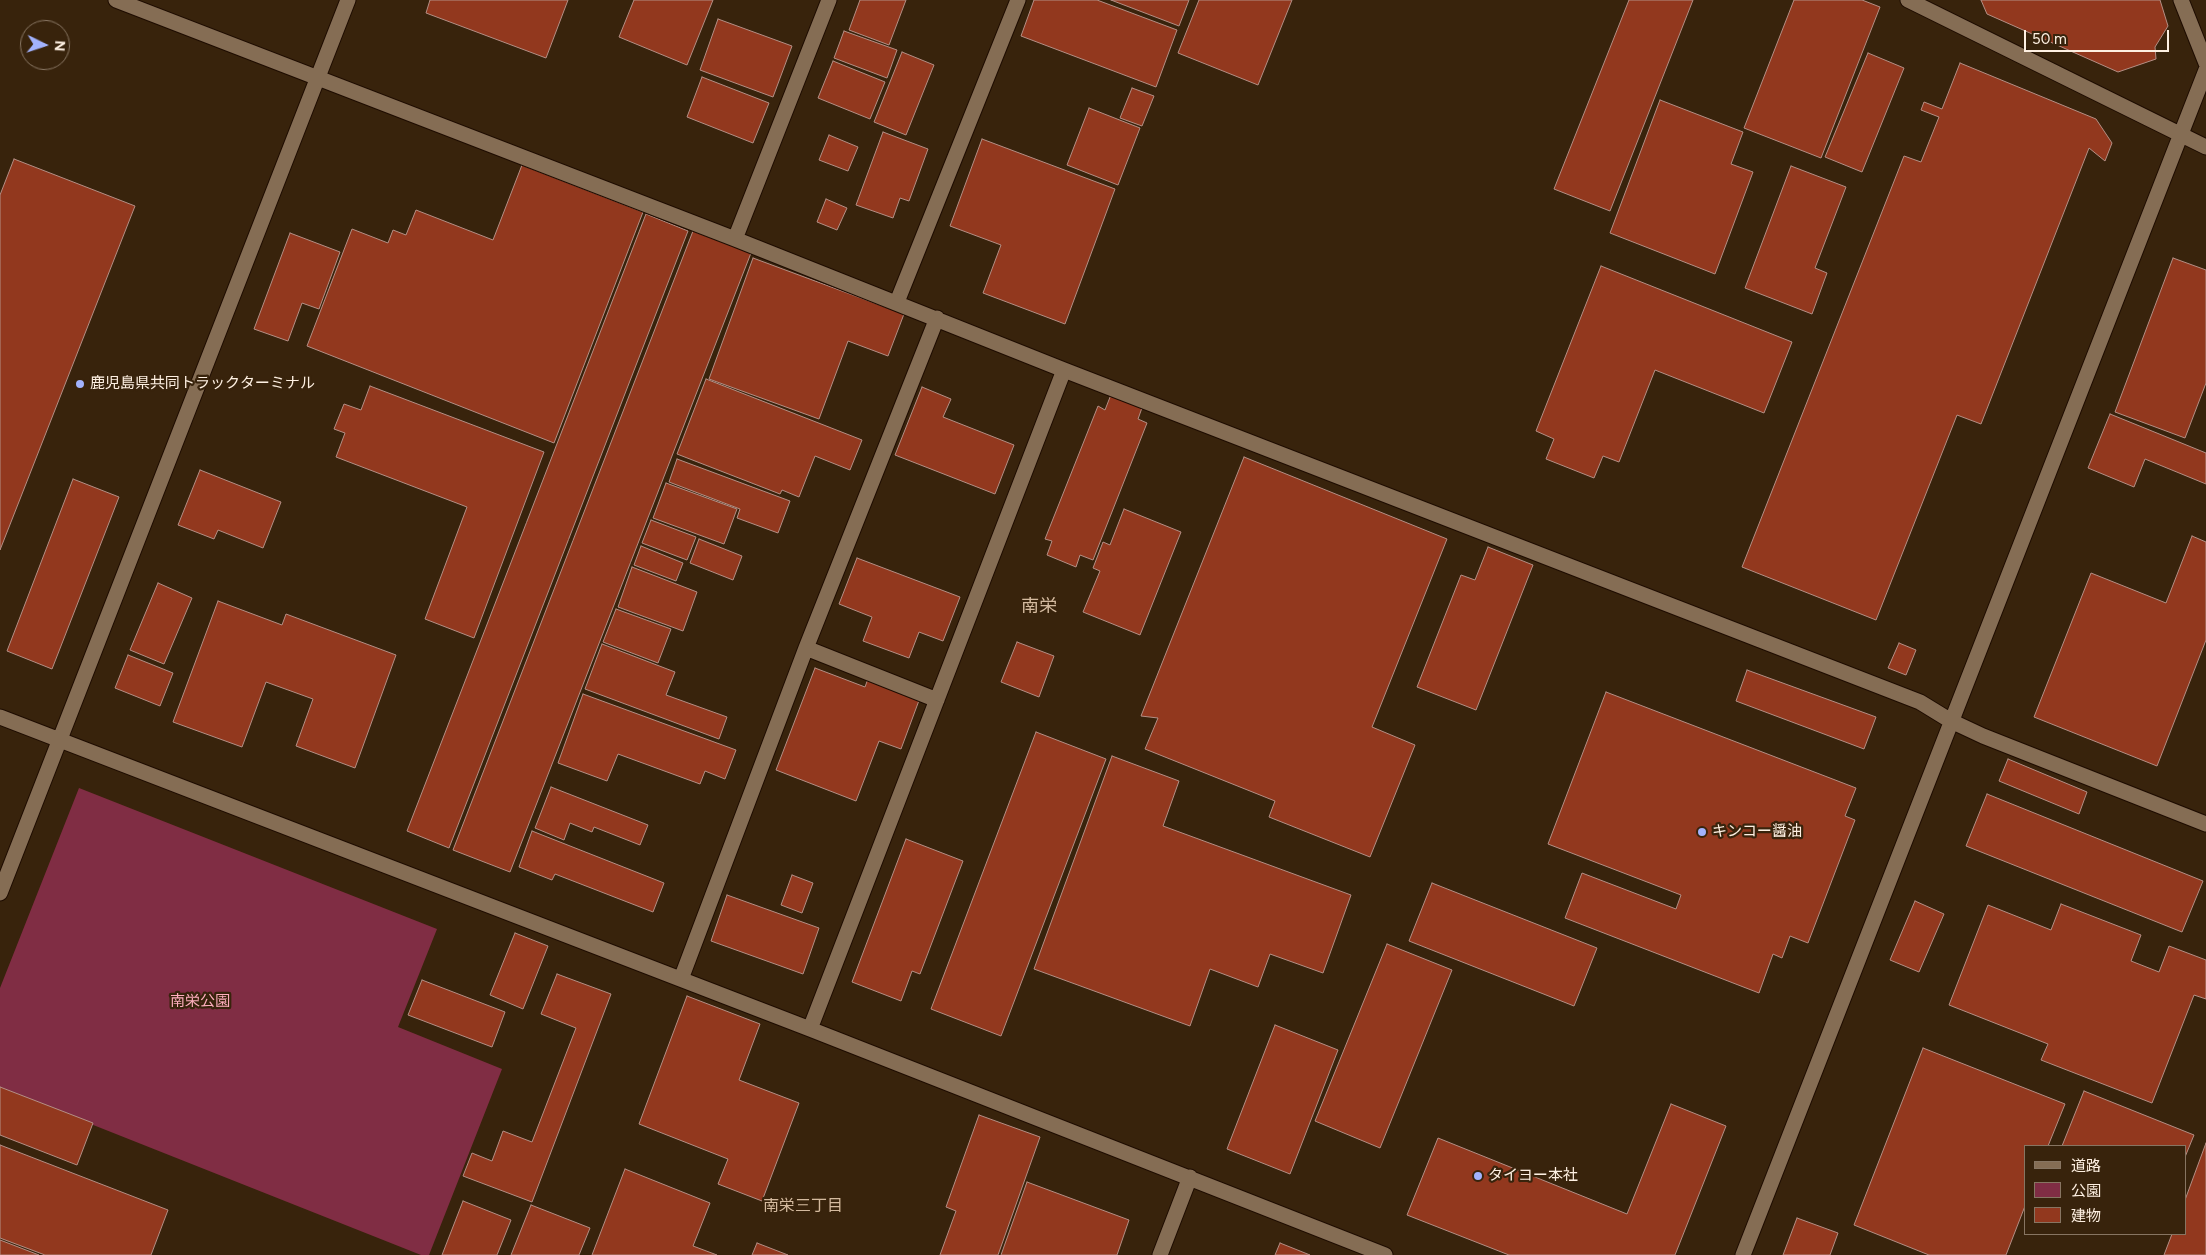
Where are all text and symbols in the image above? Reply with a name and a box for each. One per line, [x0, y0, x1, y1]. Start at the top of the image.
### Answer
north arrow [20, 20, 70, 70]
scale bar [2026, 20, 2171, 52]
text: 50 m [2032, 30, 2067, 48]
text: N [51, 40, 68, 52]
place label: 鹿児島県共同トラックターミナル [90, 375, 315, 393]
marker: 鹿児島県共同トラックターミナル [74, 378, 86, 390]
district label: 南栄 [1021, 596, 1057, 618]
place label: キンコー醤油 [1712, 823, 1802, 841]
marker: キンコー醤油 [1696, 826, 1708, 838]
park label: 南栄公園 [170, 993, 230, 1011]
legend [2024, 1145, 2186, 1235]
text: 道路 [2071, 1157, 2101, 1175]
place label: タイヨー本社 [1488, 1167, 1578, 1185]
marker: タイヨー本社 [1472, 1170, 1484, 1182]
text: 公園 [2071, 1182, 2101, 1200]
district label: 南栄三丁目 [763, 1196, 843, 1216]
text: 建物 [2071, 1207, 2101, 1225]

